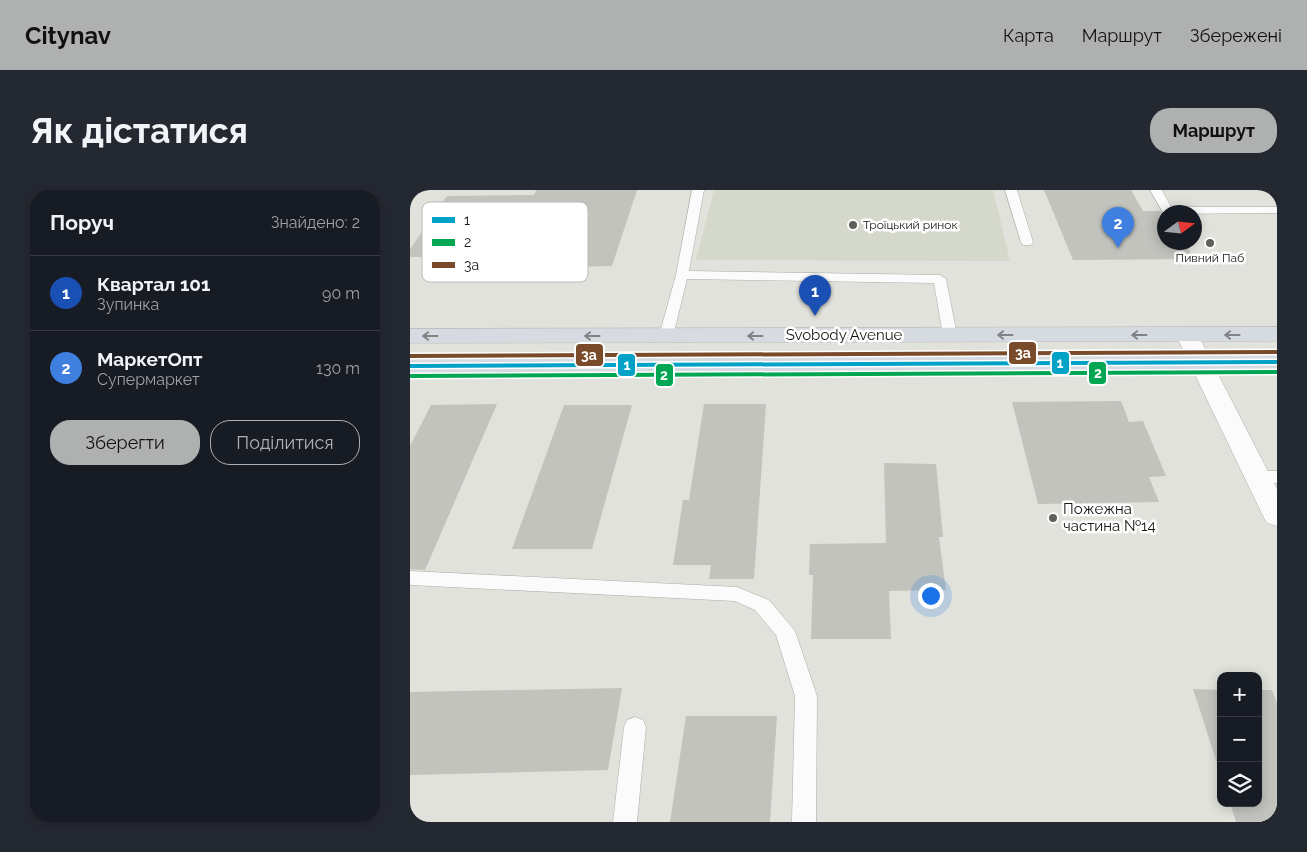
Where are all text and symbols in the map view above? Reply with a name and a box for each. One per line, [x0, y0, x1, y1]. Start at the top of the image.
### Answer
text: Citynav [25, 21, 111, 50]
text: Карта [1003, 25, 1054, 46]
text: Маршрут [1082, 25, 1162, 46]
text: Збережені [1190, 25, 1282, 46]
button: Маршрут [1150, 108, 1277, 153]
text: Як дістатися [30, 110, 248, 151]
legend [422, 202, 588, 282]
north arrow [1157, 205, 1202, 250]
pin: 2 [1102, 207, 1134, 248]
text: Поруч [50, 210, 114, 235]
text: 1 [464, 212, 470, 228]
text: Знайдено: 2 [271, 213, 360, 232]
place label: Троїцький ринок [863, 218, 958, 232]
marker: Троїцький ринок [847, 219, 859, 231]
text: 2 [464, 234, 471, 250]
marker: Пивний Паб [1204, 237, 1216, 249]
place label: Пивний Паб [1176, 251, 1244, 265]
text: 3а [464, 257, 479, 273]
text: Квартал 101 [97, 273, 210, 295]
pin: 1 [799, 275, 831, 316]
text: 1 [62, 284, 70, 303]
text: 90 m [322, 284, 360, 303]
text: Зупинка [97, 295, 159, 314]
street label: Svobody Avenue [786, 326, 903, 344]
one-way arrow [997, 330, 1014, 340]
one-way arrow [1131, 330, 1147, 340]
one-way arrow [1224, 330, 1240, 340]
one-way arrow [422, 331, 438, 341]
one-way arrow [585, 331, 601, 341]
one-way arrow [747, 331, 764, 341]
line badge: 3а [1008, 341, 1037, 365]
line badge: 3а [575, 343, 604, 367]
text: 3а [1015, 345, 1031, 361]
text: 3а [581, 347, 597, 363]
text: МаркетОпт [97, 348, 202, 370]
line badge: 1 [1051, 351, 1070, 375]
line badge: 1 [617, 353, 636, 377]
text: 1 [1057, 355, 1064, 371]
text: 1 [624, 357, 631, 373]
text: 2 [61, 359, 71, 378]
text: 130 m [316, 359, 360, 378]
line badge: 2 [1088, 361, 1107, 385]
line badge: 2 [655, 363, 674, 387]
text: 2 [1094, 365, 1102, 381]
text: 2 [660, 367, 668, 383]
text: Супермаркет [97, 370, 200, 389]
button: Зберегти [50, 420, 200, 465]
button: Поділитися [210, 420, 360, 465]
place label: Пожежна частина №14 [1063, 500, 1156, 535]
marker: Пожежна частина №14 [1047, 512, 1059, 524]
your location [918, 583, 944, 609]
map controls [1217, 672, 1262, 807]
button: + [1217, 672, 1262, 717]
button: − [1217, 717, 1262, 762]
button: layers [1217, 762, 1262, 807]

